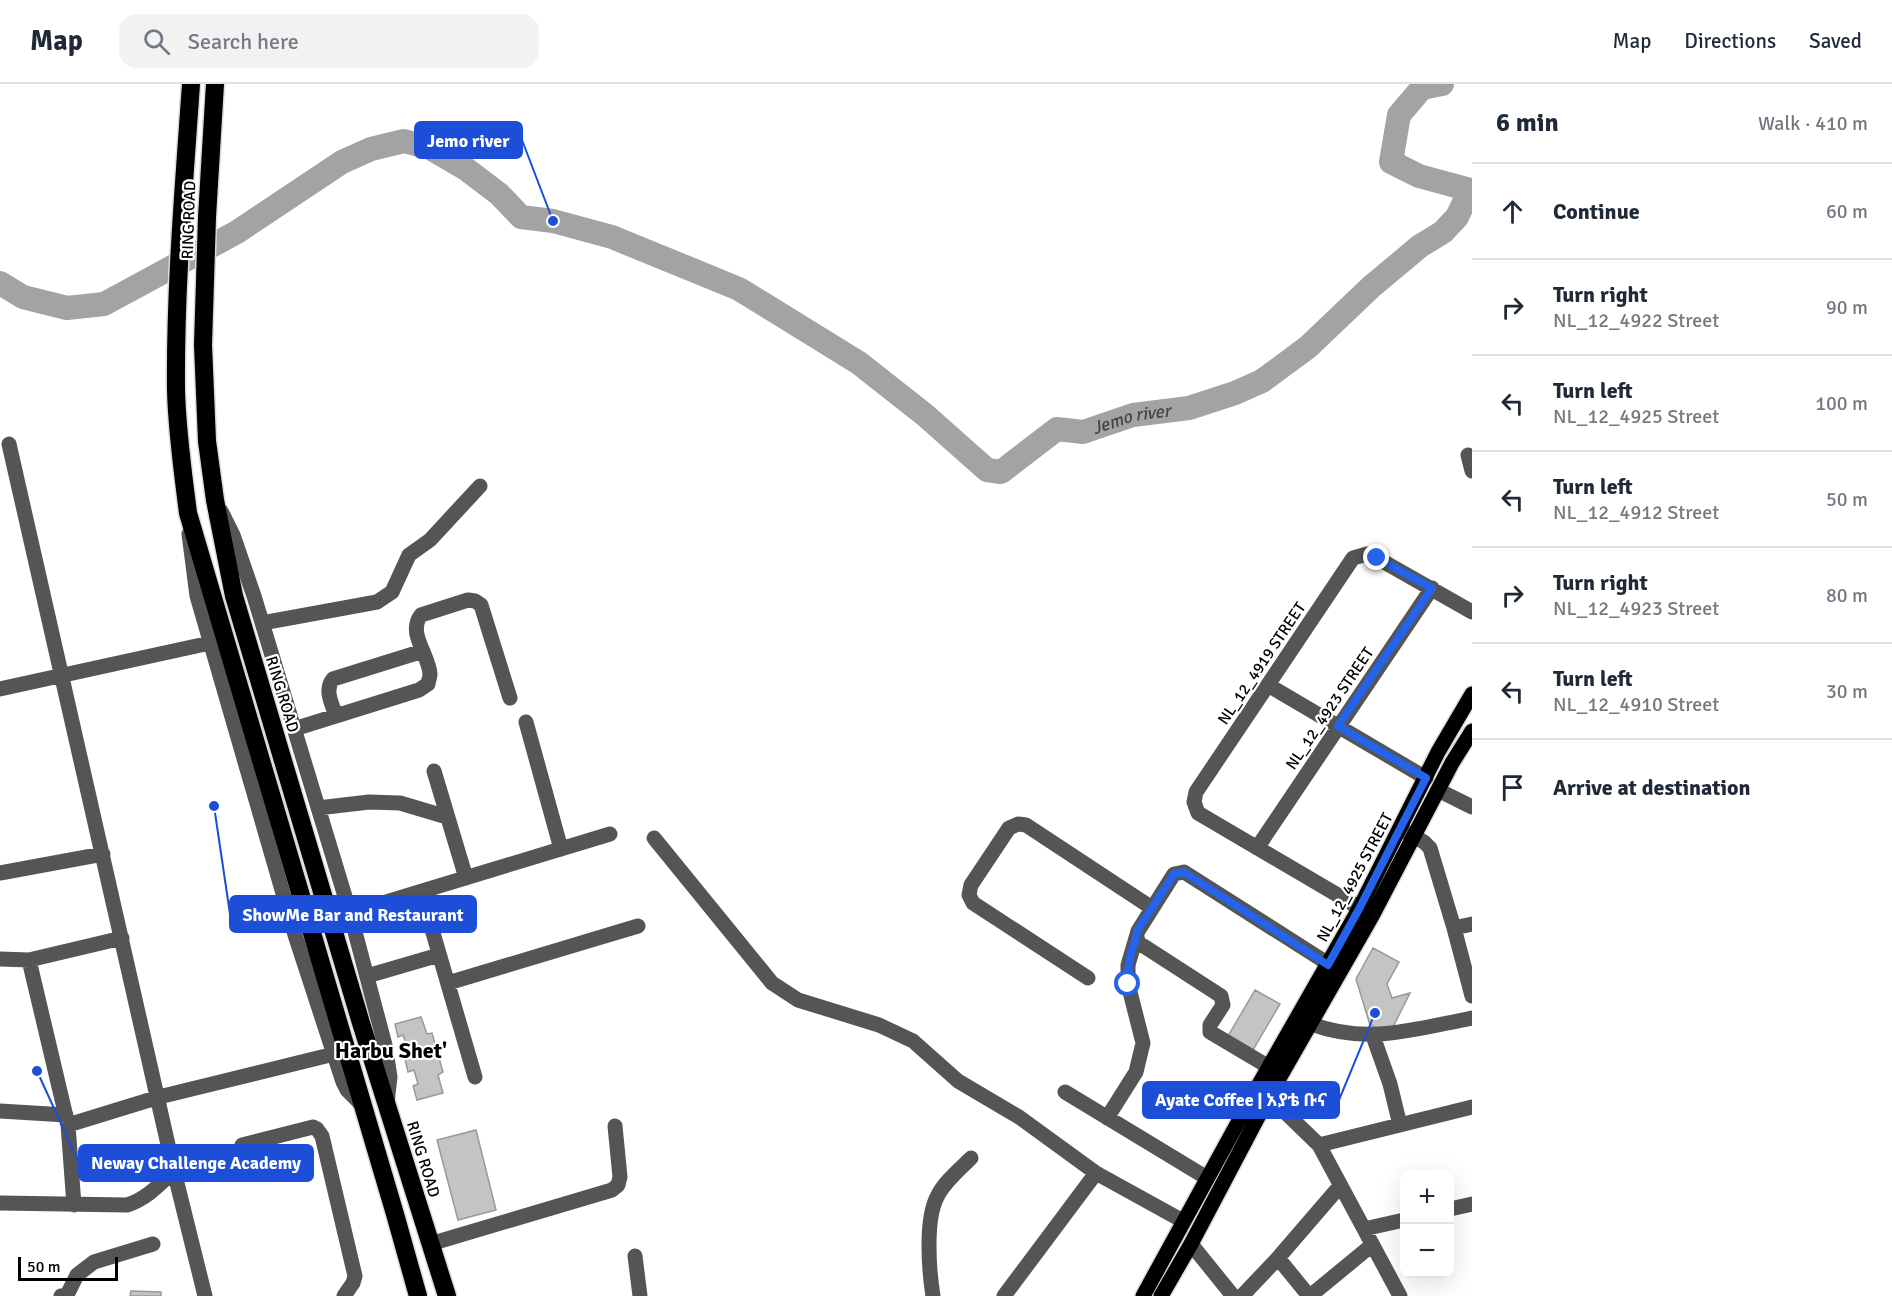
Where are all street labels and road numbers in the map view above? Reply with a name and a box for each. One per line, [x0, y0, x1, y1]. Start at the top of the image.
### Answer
street label: RING ROAD [178, 180, 200, 260]
street label: NL_12_4919 STREET [1213, 598, 1310, 729]
street label: NL_12_4923 STREET [1281, 643, 1378, 774]
street label: RING ROAD [261, 654, 303, 735]
street label: NL_12_4925 STREET [1312, 809, 1397, 945]
street label: RING ROAD [402, 1119, 444, 1200]

